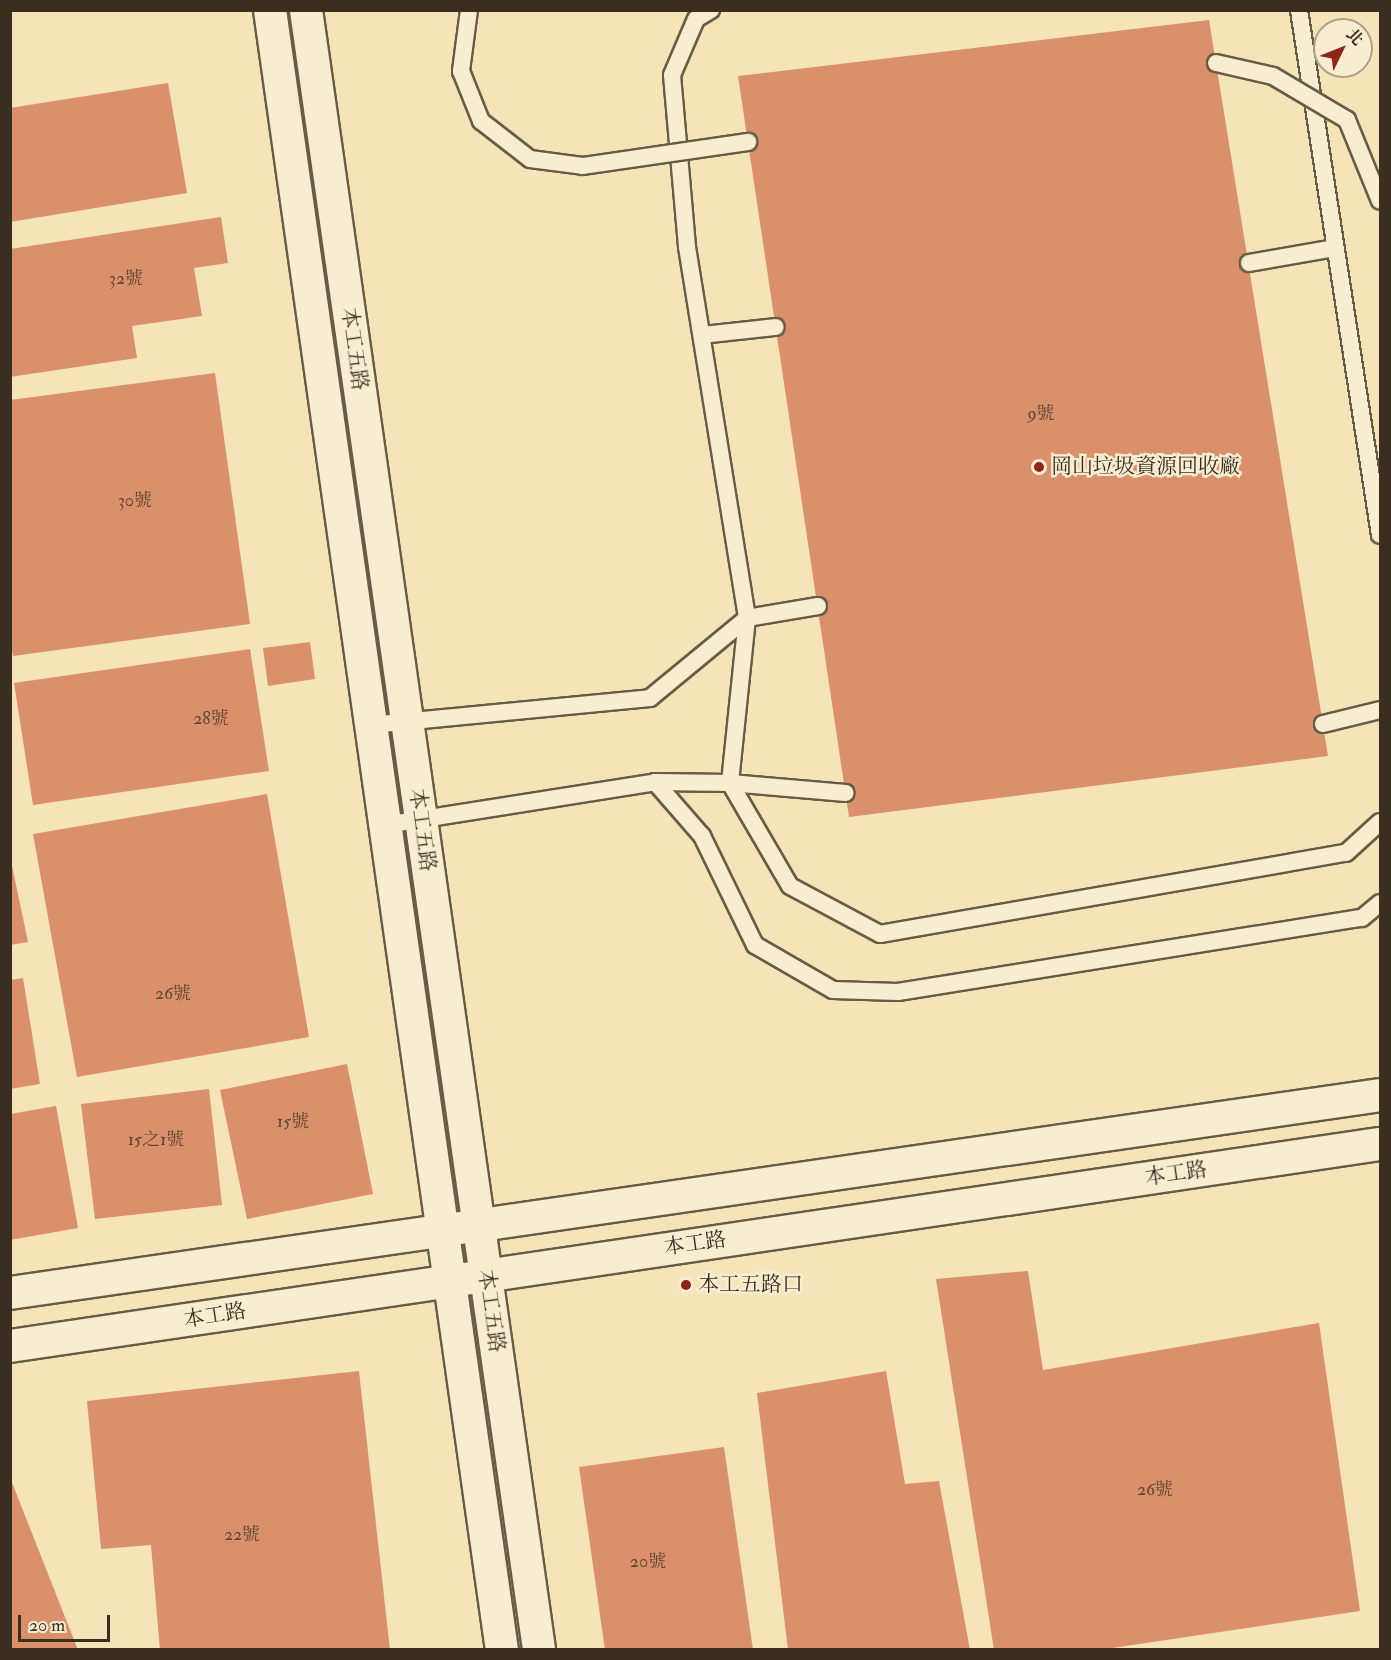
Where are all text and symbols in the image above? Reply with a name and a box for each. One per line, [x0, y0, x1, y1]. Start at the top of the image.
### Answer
north arrow [1313, 18, 1373, 78]
text: 北 [1342, 24, 1367, 50]
house number: 32號 [109, 268, 143, 290]
street label: 本工五路 [336, 306, 372, 392]
house number: 9號 [1027, 403, 1055, 425]
place label: 岡山垃圾資源回收廠 [1051, 454, 1240, 480]
marker: 岡山垃圾資源回收廠 [1032, 460, 1046, 474]
house number: 30號 [118, 490, 152, 512]
house number: 28號 [193, 708, 229, 730]
street label: 本工五路 [404, 787, 440, 873]
house number: 26號 [155, 983, 191, 1005]
house number: 15號 [277, 1111, 309, 1133]
house number: 15之1號 [128, 1129, 184, 1151]
street label: 本工路 [1143, 1157, 1209, 1191]
street label: 本工路 [662, 1227, 728, 1261]
street label: 本工五路 [473, 1268, 509, 1354]
place label: 本工五路口 [698, 1272, 803, 1298]
marker: 本工五路口 [679, 1278, 693, 1292]
street label: 本工路 [182, 1299, 248, 1333]
house number: 26號 [1137, 1479, 1173, 1501]
house number: 22號 [224, 1524, 260, 1546]
house number: 20號 [630, 1551, 666, 1573]
scale bar [21, 1603, 112, 1641]
text: 20 m [29, 1614, 65, 1637]

